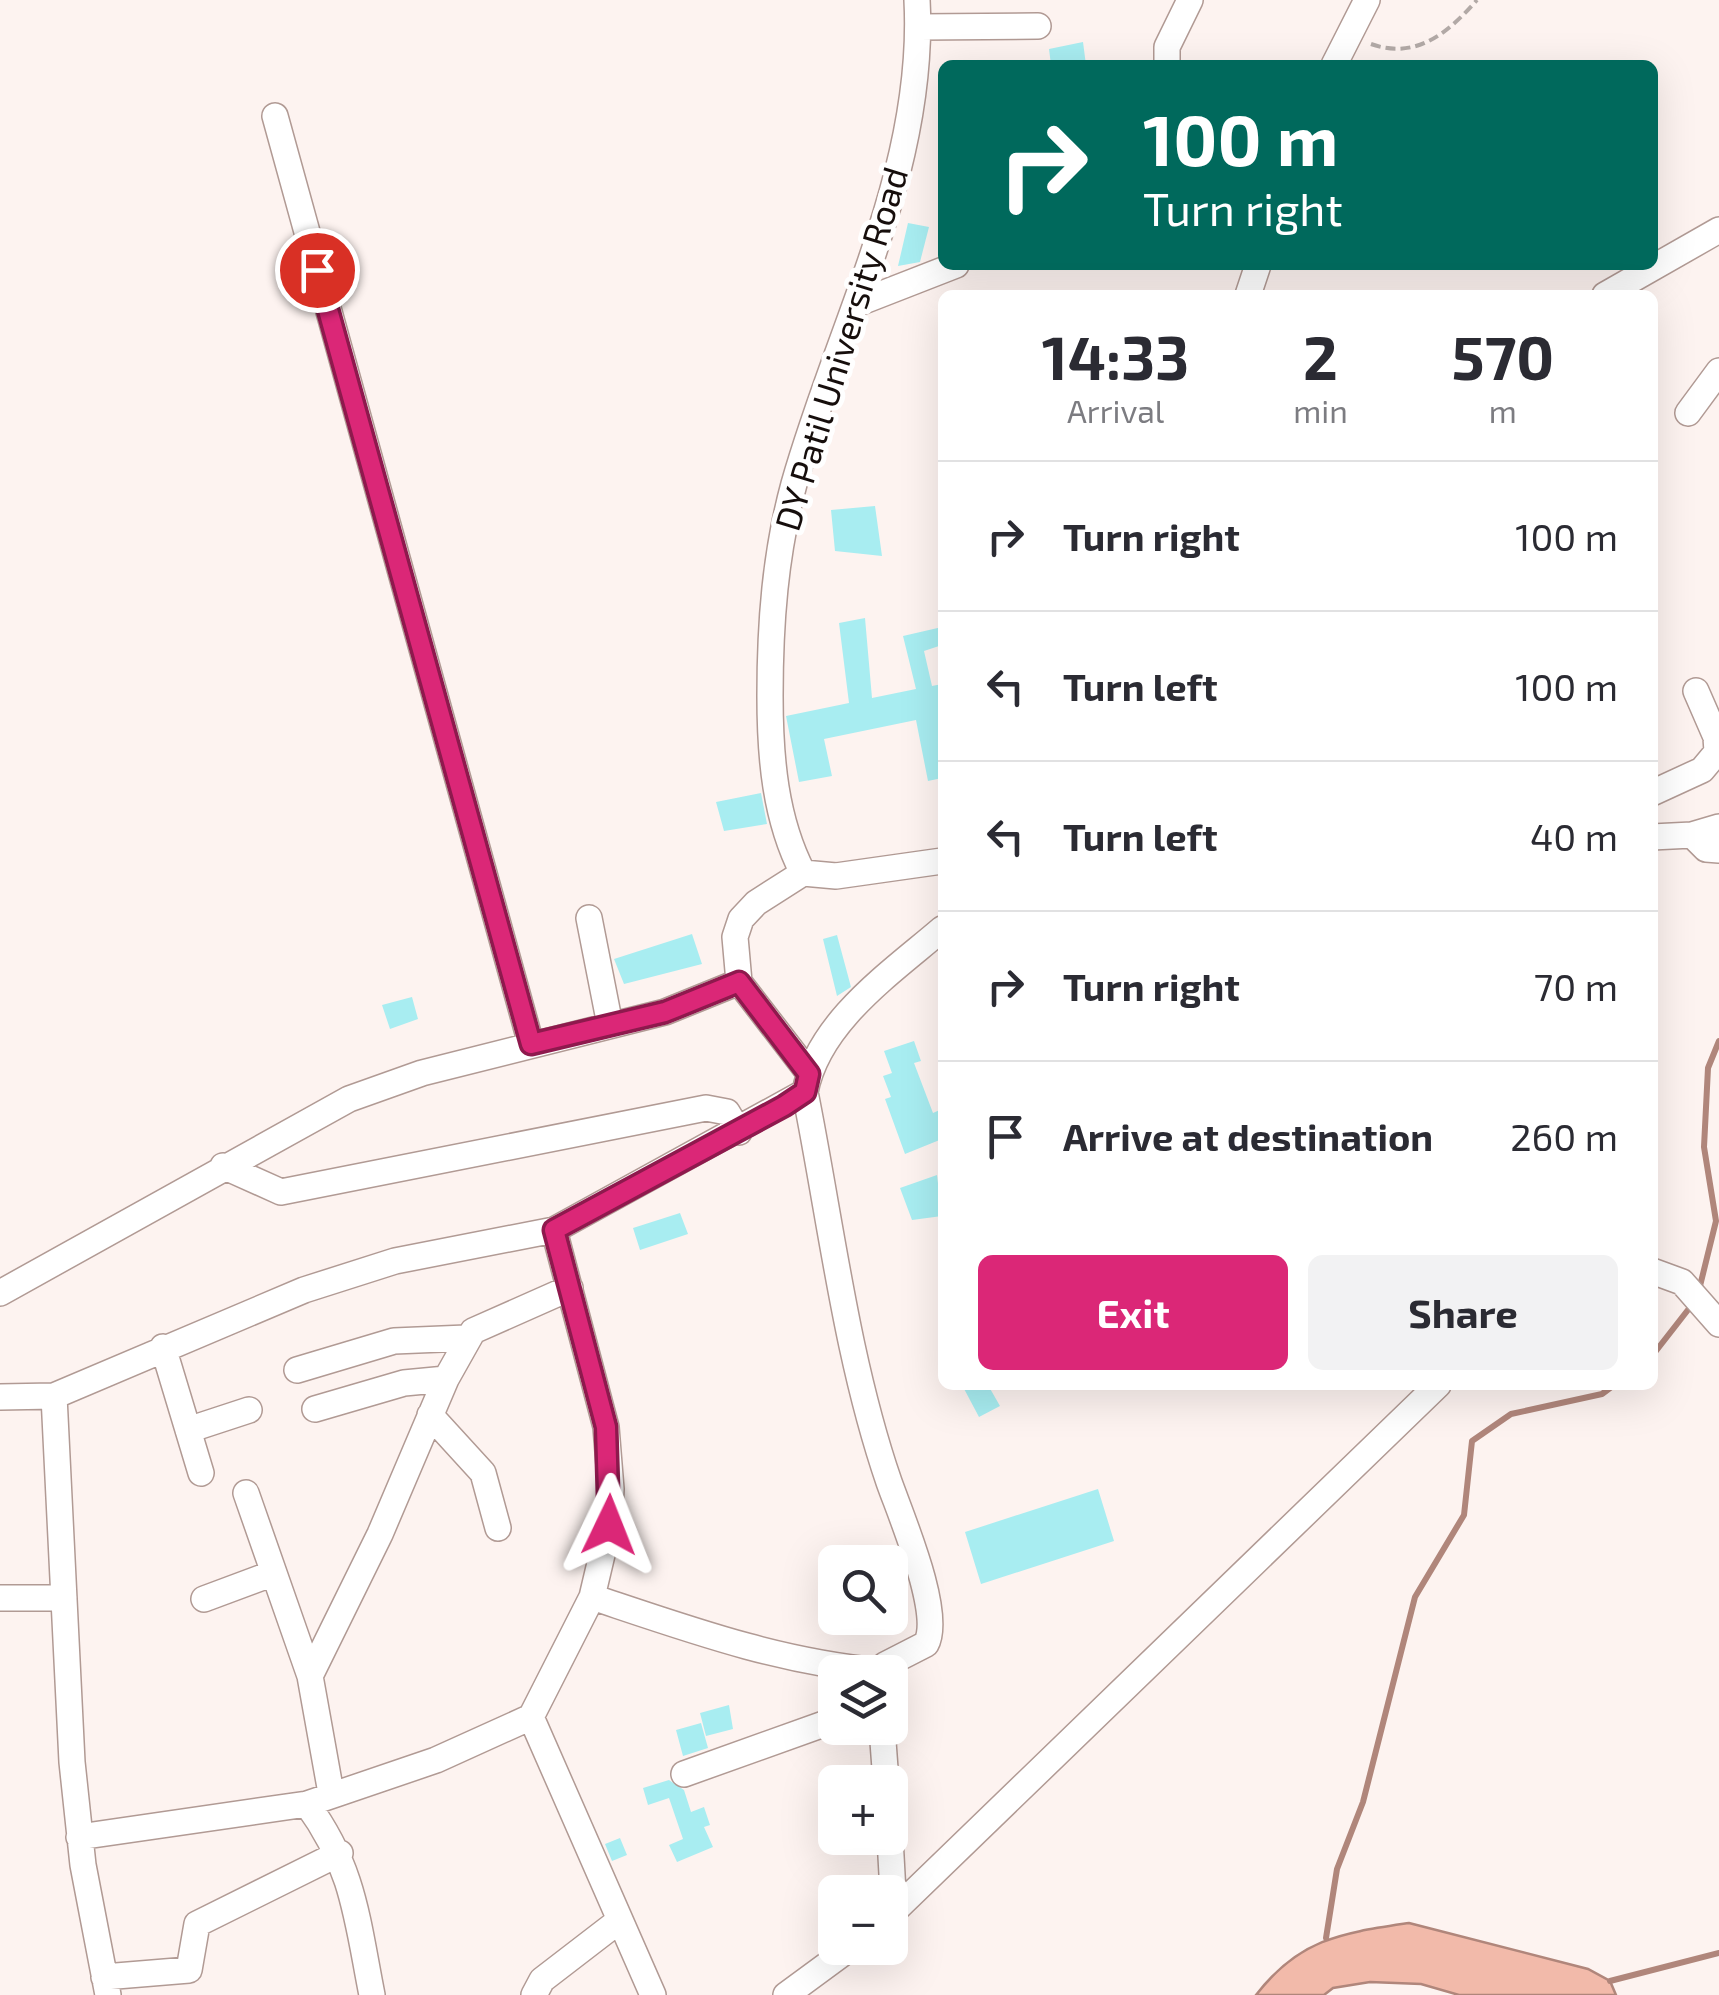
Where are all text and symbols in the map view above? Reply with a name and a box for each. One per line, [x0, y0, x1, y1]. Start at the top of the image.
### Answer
text: 100 m [1143, 96, 1338, 180]
icon: right [978, 100, 1108, 230]
street label: DY Patil University Road [765, 162, 915, 535]
text: Turn right [1143, 181, 1343, 235]
pin [275, 228, 360, 313]
icon: arrive [290, 243, 345, 298]
text: 14:33 [1042, 320, 1189, 392]
text: 2 [1303, 320, 1338, 392]
text: 570 [1452, 320, 1554, 392]
text: Arrival [1067, 391, 1164, 429]
text: min [1293, 391, 1348, 429]
text: m [1489, 391, 1517, 429]
icon: right [978, 509, 1033, 564]
text: Turn right [1063, 513, 1240, 559]
text: 100 m [1515, 513, 1618, 559]
icon: left [978, 659, 1033, 714]
text: Turn left [1063, 663, 1218, 709]
text: 100 m [1515, 663, 1618, 709]
icon: left [978, 809, 1033, 864]
text: Turn left [1063, 813, 1218, 859]
text: 40 m [1530, 813, 1618, 859]
icon: right [978, 959, 1033, 1014]
text: Turn right [1063, 963, 1240, 1009]
text: 70 m [1534, 963, 1618, 1009]
icon: arrive [978, 1109, 1033, 1164]
text: Arrive at destination [1063, 1113, 1433, 1159]
text: 260 m [1510, 1113, 1618, 1159]
button: Exit [978, 1255, 1288, 1370]
button: Share [1308, 1255, 1618, 1370]
position arrow [557, 1473, 661, 1577]
map controls [818, 1545, 908, 1965]
button: search [818, 1545, 908, 1635]
button: layers [818, 1655, 908, 1745]
button: + [818, 1765, 908, 1855]
button: − [818, 1875, 908, 1965]

